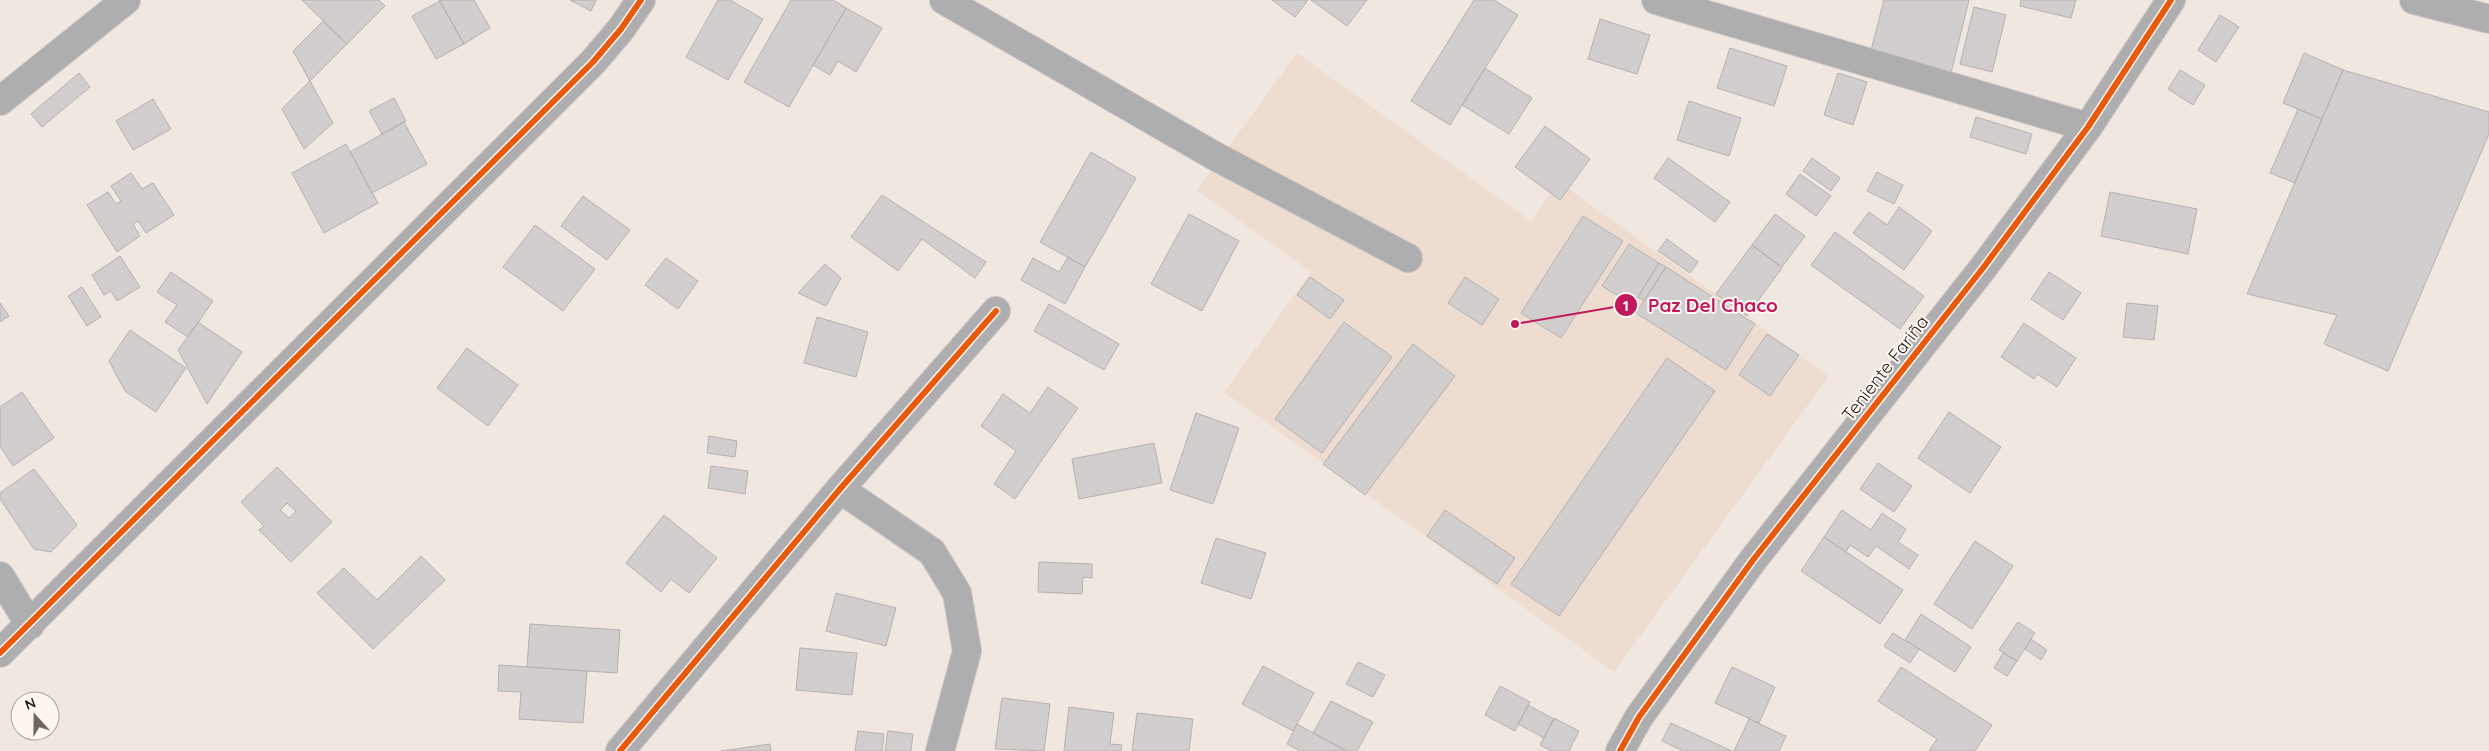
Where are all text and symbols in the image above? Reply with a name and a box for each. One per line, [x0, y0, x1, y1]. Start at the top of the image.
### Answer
callout: Paz Del Chaco [1613, 288, 1788, 322]
text: Paz Del Chaco [1648, 293, 1778, 317]
text: 1 [1623, 296, 1629, 315]
street label: Teniente Fariña [1837, 311, 1933, 425]
north arrow [10, 691, 60, 741]
text: N [22, 694, 38, 714]

